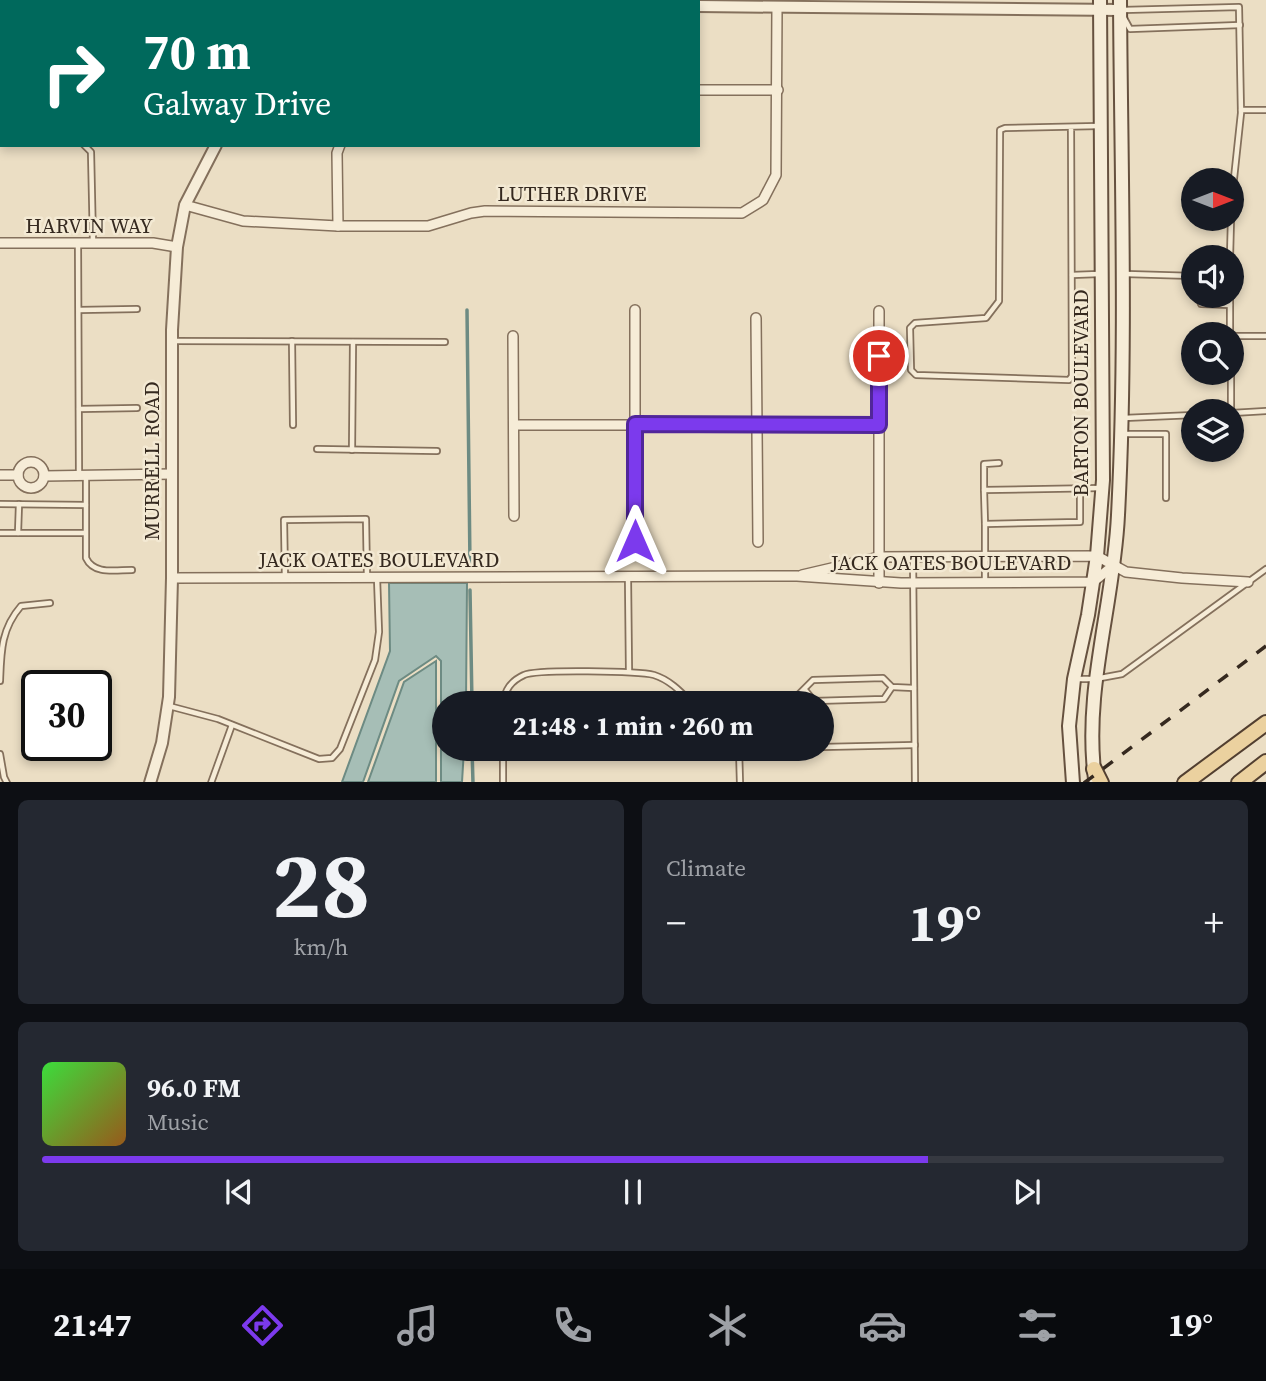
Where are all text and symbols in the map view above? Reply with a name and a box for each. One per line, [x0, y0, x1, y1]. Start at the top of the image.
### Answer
text: 70 m [143, 18, 251, 85]
icon: right [28, 28, 119, 119]
text: Galway Drive [143, 82, 331, 126]
north arrow [1181, 168, 1244, 231]
map controls [1181, 168, 1244, 462]
street label: LUTHER DRIVE [497, 179, 647, 208]
street label: HARVIN WAY [25, 211, 153, 240]
button: sound [1181, 245, 1244, 308]
street label: BARTON BOULEVARD [1066, 289, 1095, 497]
button: search [1181, 322, 1244, 385]
pin [849, 326, 909, 386]
icon: arrive [860, 337, 898, 375]
street label: MURRELL ROAD [137, 381, 166, 541]
button: layers [1181, 399, 1244, 462]
position arrow [598, 504, 672, 578]
street label: JACK OATES BOULEVARD [258, 545, 499, 574]
street label: JACK OATES BOULEVARD [830, 548, 1071, 577]
speed limit sign: 30 [21, 670, 112, 761]
text: 21:48 · 1 min · 260 m [513, 708, 753, 744]
text: 28 [272, 823, 370, 947]
text: Climate [666, 852, 746, 884]
text: 19° [908, 887, 982, 958]
text: − [666, 897, 686, 949]
text: + [1204, 897, 1224, 949]
text: km/h [294, 931, 348, 963]
text: 96.0 FM [147, 1070, 241, 1106]
text: Music [147, 1106, 209, 1138]
icon: previous [220, 1173, 258, 1211]
icon: pause [614, 1173, 652, 1211]
icon: next [1008, 1173, 1046, 1211]
icon: directions [238, 1301, 287, 1350]
icon: music [393, 1301, 442, 1350]
icon: phone [548, 1301, 597, 1350]
icon: climate [703, 1301, 752, 1350]
icon: car [858, 1301, 907, 1350]
icon: filters [1013, 1301, 1062, 1350]
text: 21:47 [53, 1303, 132, 1347]
text: 19° [1168, 1303, 1213, 1347]

